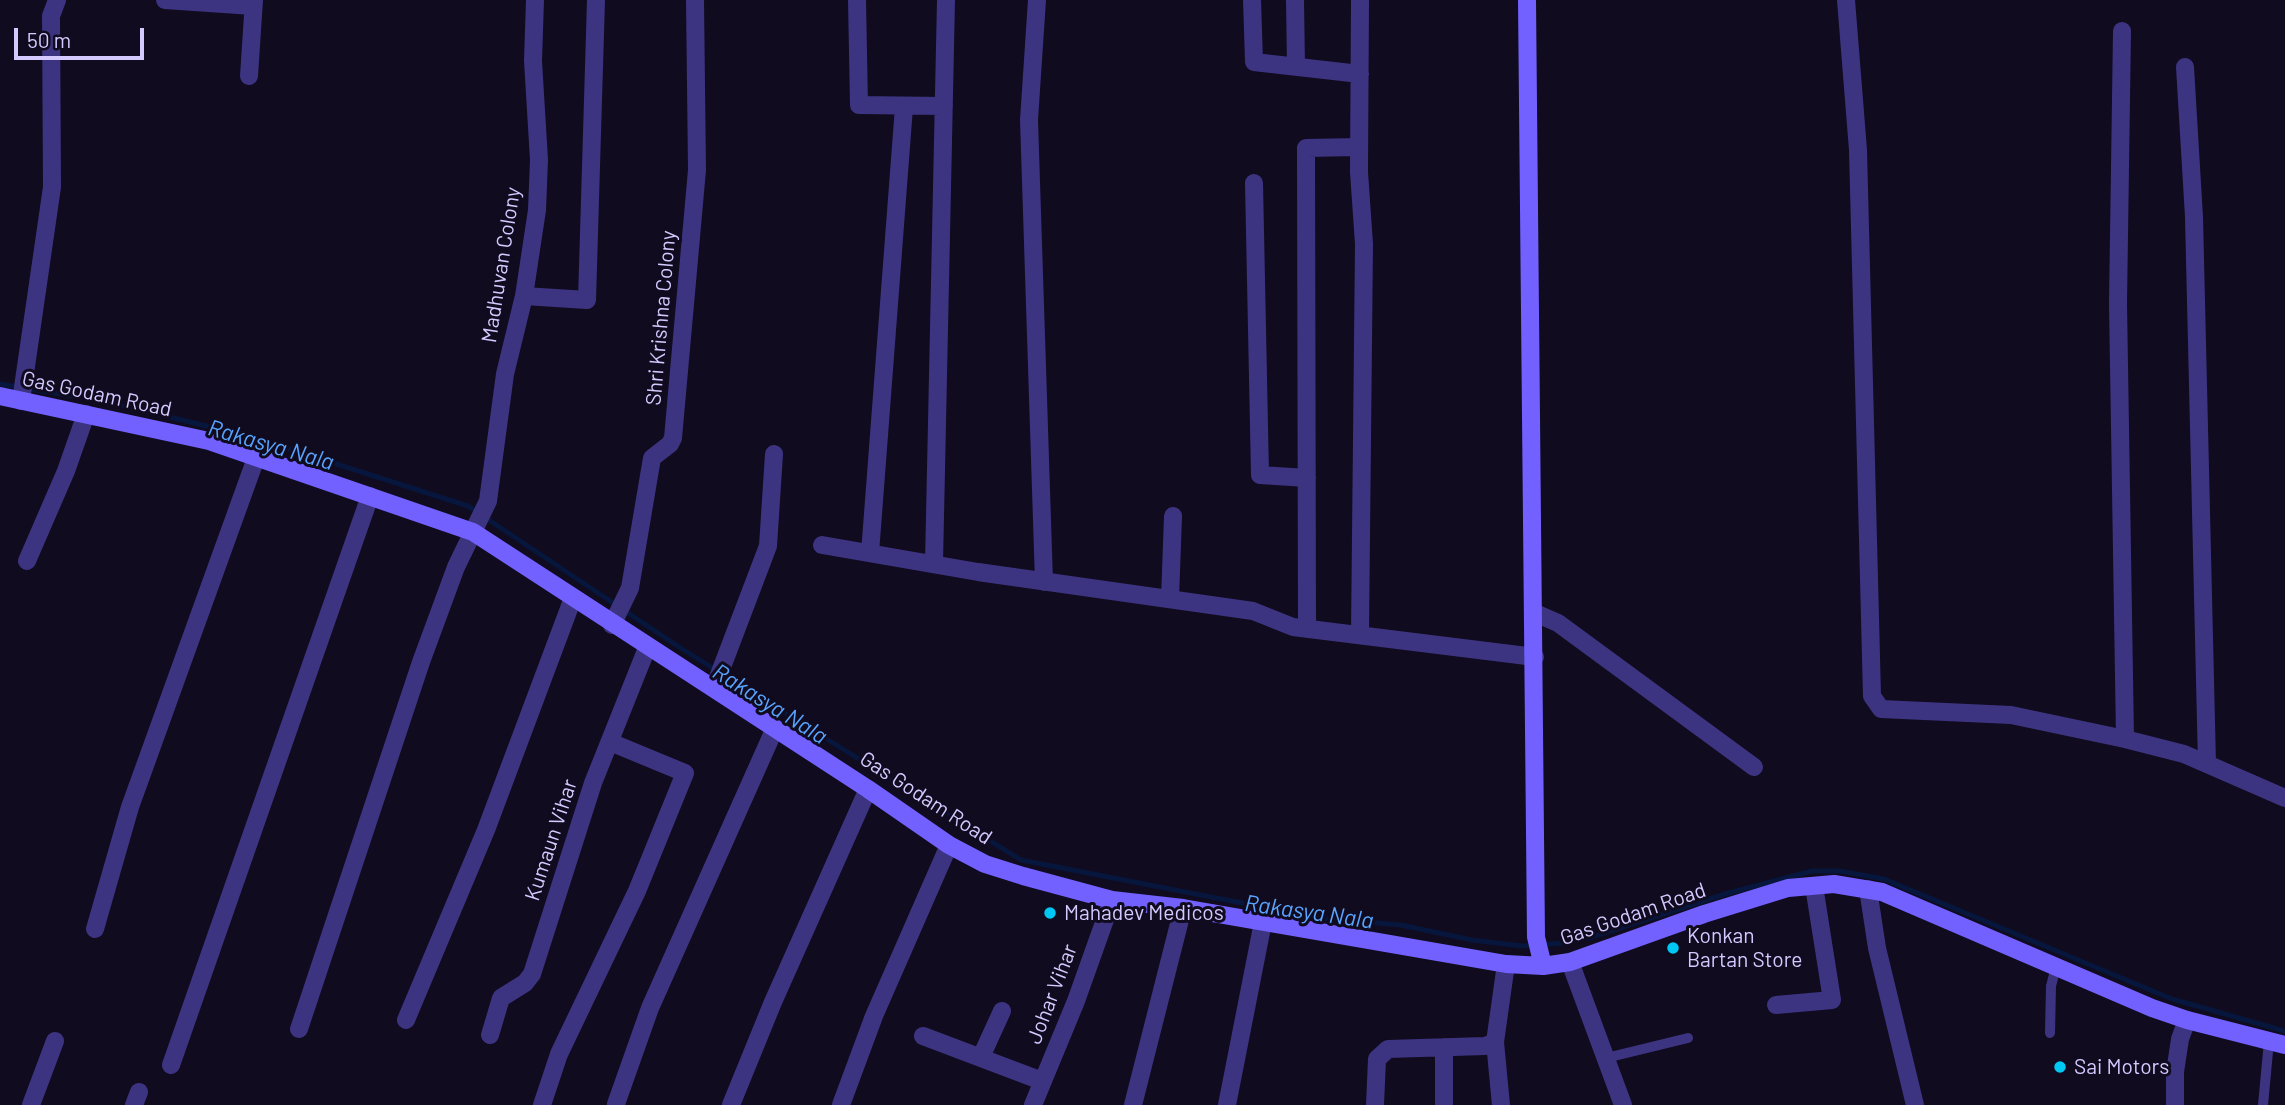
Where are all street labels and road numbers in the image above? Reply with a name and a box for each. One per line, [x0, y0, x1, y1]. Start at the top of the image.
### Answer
street label: Madhuvan Colony [476, 185, 526, 345]
street label: Shri Krishna Colony [641, 229, 681, 407]
street label: Gas Godam Road [20, 366, 174, 422]
street label: Gas Godam Road [855, 746, 997, 850]
street label: Kumaun Vihar [519, 776, 583, 904]
street label: Gas Godam Road [1557, 877, 1709, 951]
street label: Johar Vihar [1021, 941, 1083, 1047]

